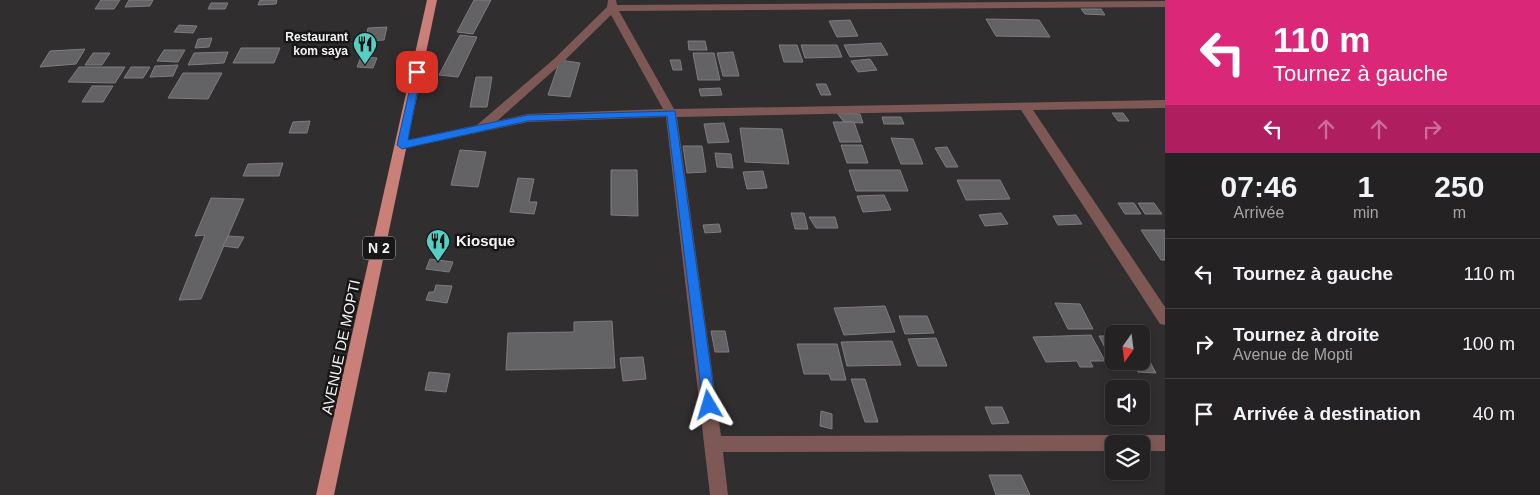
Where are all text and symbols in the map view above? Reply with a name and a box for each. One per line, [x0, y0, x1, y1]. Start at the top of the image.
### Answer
icon: left [1190, 20, 1255, 85]
text: 110 m [1273, 20, 1370, 59]
place label: Restaurant kom saya [285, 30, 348, 58]
restaurant icon: Restaurant kom saya [352, 31, 378, 65]
pin [396, 51, 438, 93]
icon: arrive [403, 58, 431, 86]
text: Tournez à gauche [1273, 61, 1448, 86]
icon: left [1259, 115, 1287, 143]
icon: ahead [1312, 115, 1340, 143]
icon: ahead [1365, 115, 1393, 143]
icon: right [1418, 115, 1446, 143]
text: 07:46 [1221, 170, 1297, 203]
text: 1 [1357, 170, 1374, 203]
text: 250 [1434, 170, 1484, 203]
text: Arrivée [1234, 204, 1284, 221]
text: min [1353, 204, 1379, 221]
text: m [1453, 204, 1466, 221]
restaurant icon: Kiosque [425, 228, 451, 262]
place label: Kiosque [456, 232, 515, 249]
road number: N 2 [363, 237, 395, 260]
icon: left [1190, 260, 1218, 288]
text: Tournez à gauche [1233, 263, 1393, 284]
text: 110 m [1464, 263, 1515, 284]
street label: AVENUE DE MOPTI [318, 278, 363, 416]
text: Tournez à droite [1233, 324, 1379, 345]
north arrow [1105, 325, 1150, 370]
map controls [1105, 325, 1150, 480]
icon: right [1190, 330, 1218, 358]
text: 100 m [1462, 333, 1515, 354]
text: Avenue de Mopti [1233, 346, 1353, 363]
position arrow [682, 378, 734, 430]
button: sound [1105, 380, 1150, 425]
icon: arrive [1190, 400, 1218, 428]
text: Arrivée à destination [1233, 403, 1421, 424]
text: 40 m [1473, 403, 1515, 424]
button: layers [1105, 435, 1150, 480]

